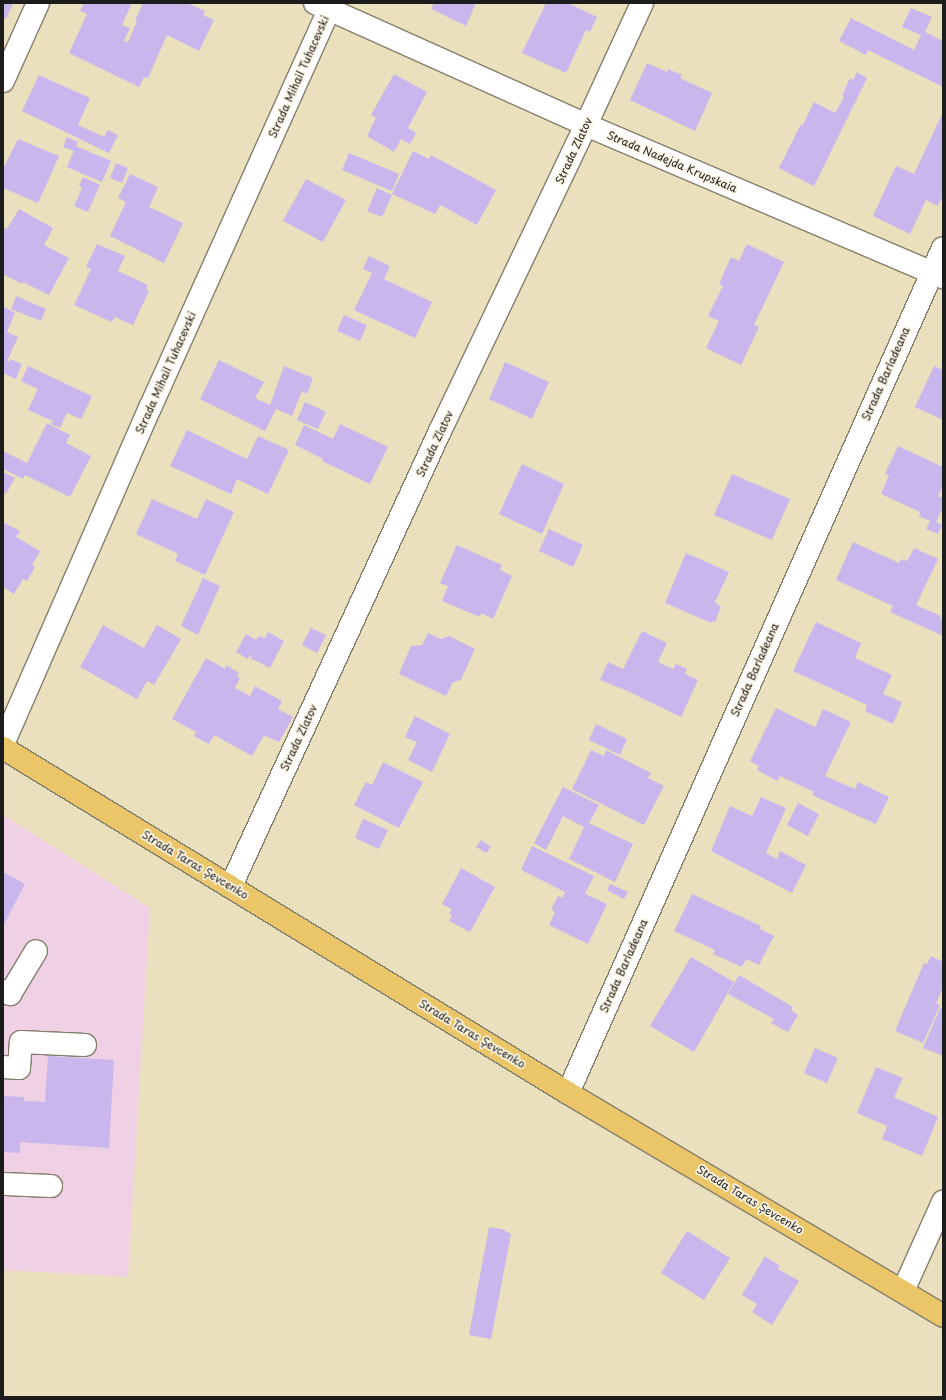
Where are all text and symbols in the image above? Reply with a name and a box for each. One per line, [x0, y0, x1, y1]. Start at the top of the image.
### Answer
street label: Strada Mihail Tuhacevski [266, 14, 332, 140]
street label: Strada Zlatov [553, 115, 595, 187]
street label: Strada Nadejda Krupskaia [605, 128, 739, 196]
street label: Strada Mihail Tuhacevski [133, 310, 199, 436]
street label: Strada Barladeana [859, 325, 913, 423]
street label: Strada Zlatov [414, 408, 456, 480]
street label: Strada Barladeana [728, 621, 782, 719]
street label: Strada Zlatov [278, 702, 320, 774]
street label: Strada Taras Șevcenko [139, 828, 251, 902]
street label: Strada Barladeana [597, 917, 651, 1015]
street label: Strada Taras Șevcenko [416, 997, 528, 1071]
street label: Strada Taras Șevcenko [694, 1163, 806, 1237]

